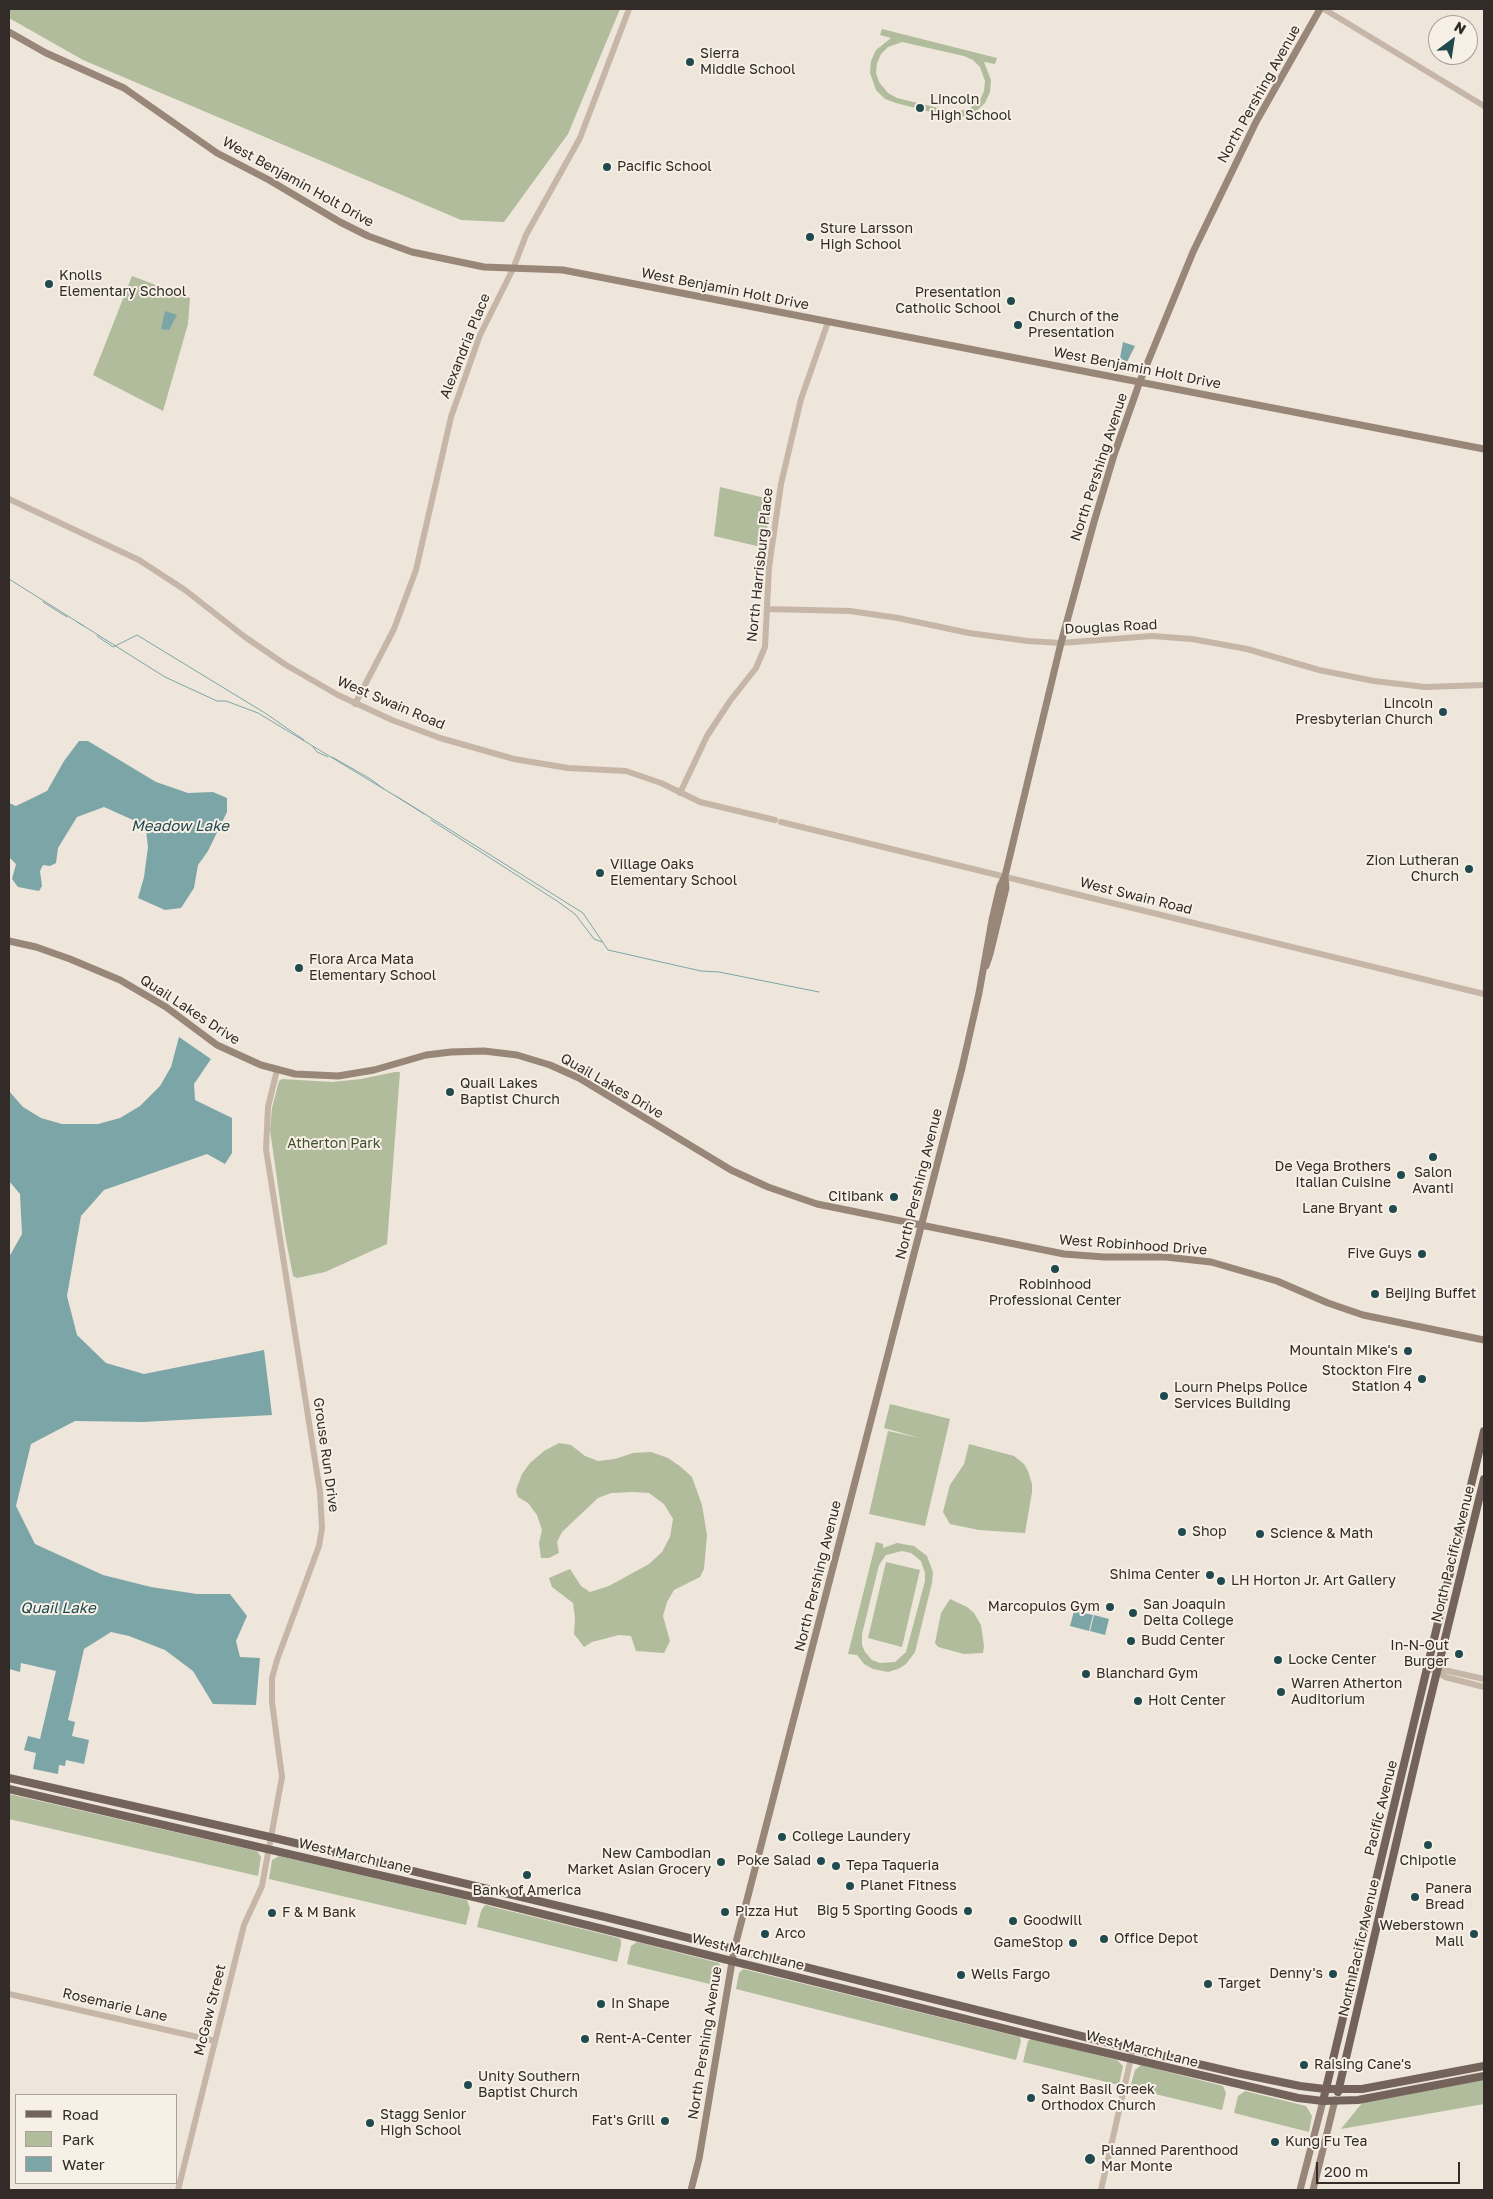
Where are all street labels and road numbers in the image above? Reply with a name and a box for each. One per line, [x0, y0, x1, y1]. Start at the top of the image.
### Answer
street label: North Pershing Avenue [1214, 22, 1304, 166]
street label: West Benjamin Holt Drive [219, 133, 377, 231]
street label: West Benjamin Holt Drive [640, 264, 810, 314]
street label: Alexandria Place [436, 291, 494, 401]
street label: West Benjamin Holt Drive [1052, 343, 1222, 393]
street label: North Pershing Avenue [1067, 391, 1131, 543]
street label: North Harrisburg Place [744, 487, 776, 643]
street label: Douglas Road [1064, 616, 1158, 638]
street label: West Swain Road [335, 673, 447, 733]
street label: West Swain Road [1078, 874, 1194, 918]
street label: Quail Lakes Drive [137, 971, 243, 1049]
street label: Quail Lakes Drive [558, 1050, 666, 1122]
street label: North Pershing Avenue [892, 1107, 946, 1261]
street label: West Robinhood Drive [1058, 1231, 1208, 1259]
street label: Grouse Run Drive [310, 1397, 342, 1513]
street label: North Pacific Avenue [1428, 1484, 1478, 1624]
street label: North Pershing Avenue [791, 1499, 845, 1653]
street label: Pacific Avenue [1361, 1759, 1401, 1857]
street label: West March Lane [297, 1835, 413, 1877]
street label: North Pacific Avenue [1335, 1878, 1383, 2018]
street label: West March Lane [690, 1930, 806, 1974]
street label: McGaw Street [191, 1963, 229, 2057]
street label: North Pershing Avenue [685, 1965, 725, 2121]
street label: Rosemarie Lane [61, 1985, 169, 2025]
street label: West March Lane [1084, 2027, 1200, 2071]

